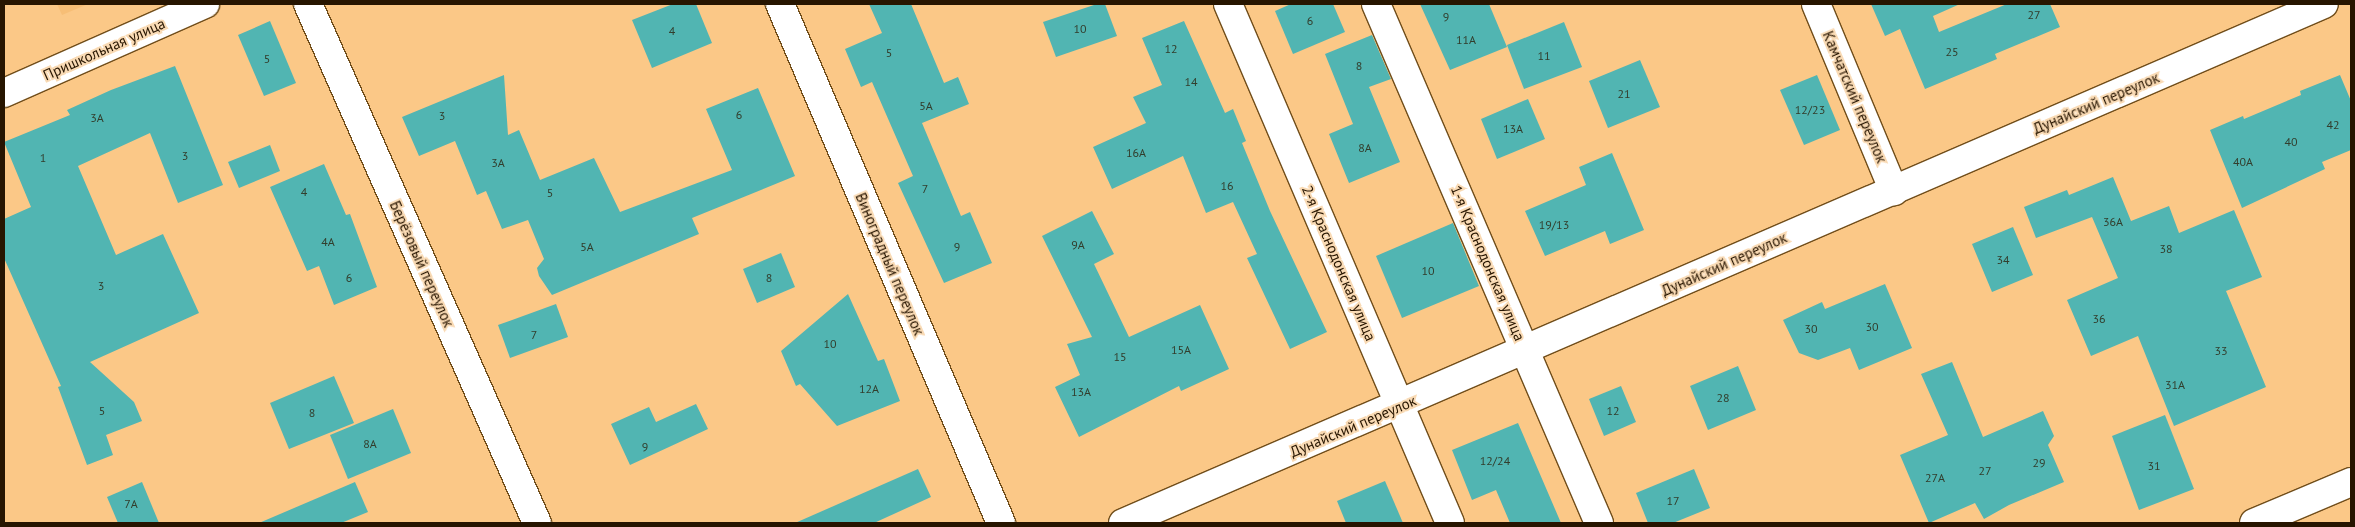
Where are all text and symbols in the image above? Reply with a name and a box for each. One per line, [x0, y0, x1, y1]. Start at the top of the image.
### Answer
house number: 27 [2027, 8, 2041, 22]
house number: 9 [1443, 10, 1449, 24]
street label: Пришкольная улица [40, 14, 168, 84]
house number: 6 [1307, 14, 1313, 28]
house number: 10 [1073, 22, 1087, 36]
house number: 4 [669, 24, 675, 38]
street label: Камчатский переулок [1819, 28, 1891, 166]
house number: 11А [1456, 33, 1476, 47]
house number: 12 [1164, 42, 1178, 56]
house number: 25 [1945, 45, 1959, 59]
house number: 5 [886, 46, 892, 60]
house number: 11 [1537, 49, 1551, 63]
house number: 5 [264, 52, 270, 66]
house number: 8 [1356, 59, 1362, 73]
street label: Дунайский переулок [2030, 68, 2162, 138]
house number: 14 [1184, 75, 1198, 89]
house number: 21 [1617, 87, 1631, 101]
house number: 5А [919, 99, 933, 113]
house number: 12/23 [1795, 103, 1825, 117]
house number: 6 [736, 108, 742, 122]
house number: 3 [439, 109, 445, 123]
house number: 3А [90, 111, 104, 125]
house number: 42 [2326, 118, 2340, 132]
house number: 13А [1503, 122, 1523, 136]
house number: 40 [2284, 135, 2298, 149]
house number: 8А [1358, 141, 1372, 155]
house number: 16А [1126, 146, 1146, 160]
house number: 3 [182, 149, 188, 163]
house number: 1 [40, 151, 46, 165]
house number: 40А [2233, 155, 2253, 169]
house number: 3А [491, 156, 505, 170]
house number: 16 [1220, 179, 1234, 193]
house number: 7 [922, 182, 928, 196]
street label: 2-я Краснодонская улица [1298, 183, 1380, 343]
street label: 1-я Краснодонская улица [1447, 183, 1529, 343]
house number: 4 [301, 185, 307, 199]
house number: 5 [547, 186, 553, 200]
street label: Виноградный переулок [852, 190, 928, 338]
street label: Берёзовый переулок [386, 198, 458, 330]
house number: 36А [2103, 215, 2123, 229]
house number: 19/13 [1539, 218, 1569, 232]
street label: Дунайский переулок [1659, 228, 1789, 300]
house number: 4А [321, 235, 335, 249]
house number: 9А [1071, 238, 1085, 252]
house number: 5А [580, 240, 594, 254]
house number: 9 [954, 240, 960, 254]
house number: 38 [2159, 242, 2173, 256]
house number: 34 [1996, 253, 2010, 267]
house number: 10 [1421, 264, 1435, 278]
house number: 6 [346, 271, 352, 285]
house number: 8 [766, 271, 772, 285]
house number: 3 [98, 279, 104, 293]
house number: 36 [2092, 312, 2106, 326]
house number: 30 [1865, 320, 1879, 334]
house number: 30 [1804, 322, 1818, 336]
house number: 7 [531, 328, 537, 342]
house number: 10 [823, 337, 837, 351]
house number: 15А [1171, 343, 1191, 357]
house number: 33 [2214, 344, 2228, 358]
house number: 15 [1113, 350, 1127, 364]
house number: 31А [2165, 378, 2185, 392]
house number: 12А [859, 382, 879, 396]
house number: 13А [1071, 385, 1091, 399]
street label: Дунайский переулок [1287, 391, 1419, 461]
house number: 28 [1716, 391, 1730, 405]
house number: 5 [99, 404, 105, 418]
house number: 12 [1606, 404, 1620, 418]
house number: 8 [309, 406, 315, 420]
house number: 8А [363, 437, 377, 451]
house number: 9 [642, 440, 648, 454]
house number: 12/24 [1480, 454, 1510, 468]
house number: 29 [2032, 456, 2046, 470]
house number: 31 [2147, 459, 2161, 473]
house number: 27 [1978, 464, 1992, 478]
house number: 27А [1925, 471, 1945, 485]
house number: 17 [1666, 494, 1680, 508]
house number: 7А [124, 497, 138, 511]

